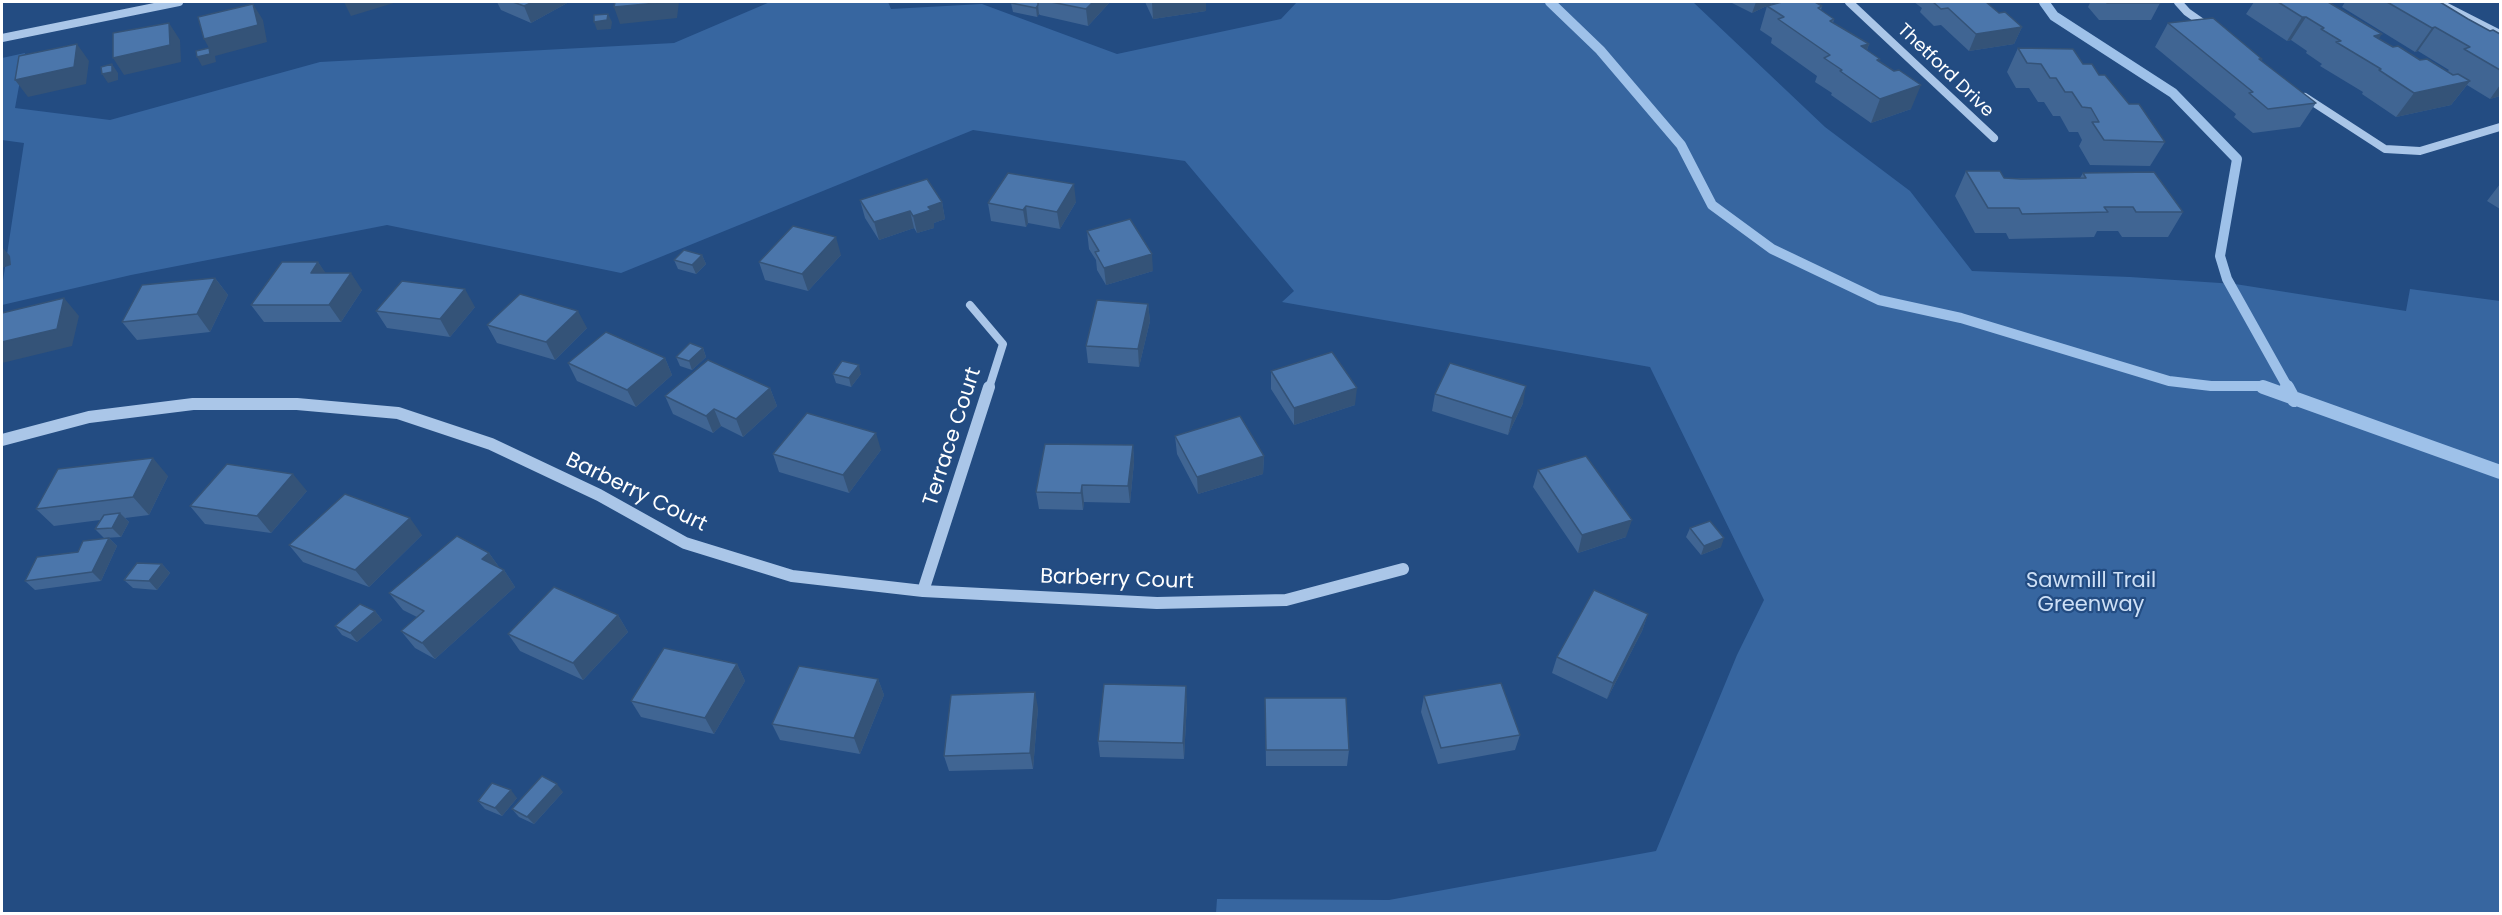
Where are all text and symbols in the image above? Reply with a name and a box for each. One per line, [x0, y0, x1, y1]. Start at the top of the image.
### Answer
street label: Thetford Drive [1892, 20, 1998, 122]
street label: Terrace Court [919, 365, 987, 509]
street label: Barberry Court [561, 448, 711, 538]
street label: Barberry Court [1040, 565, 1194, 595]
park label: Sawmill Trail Greenway [2026, 569, 2156, 619]

